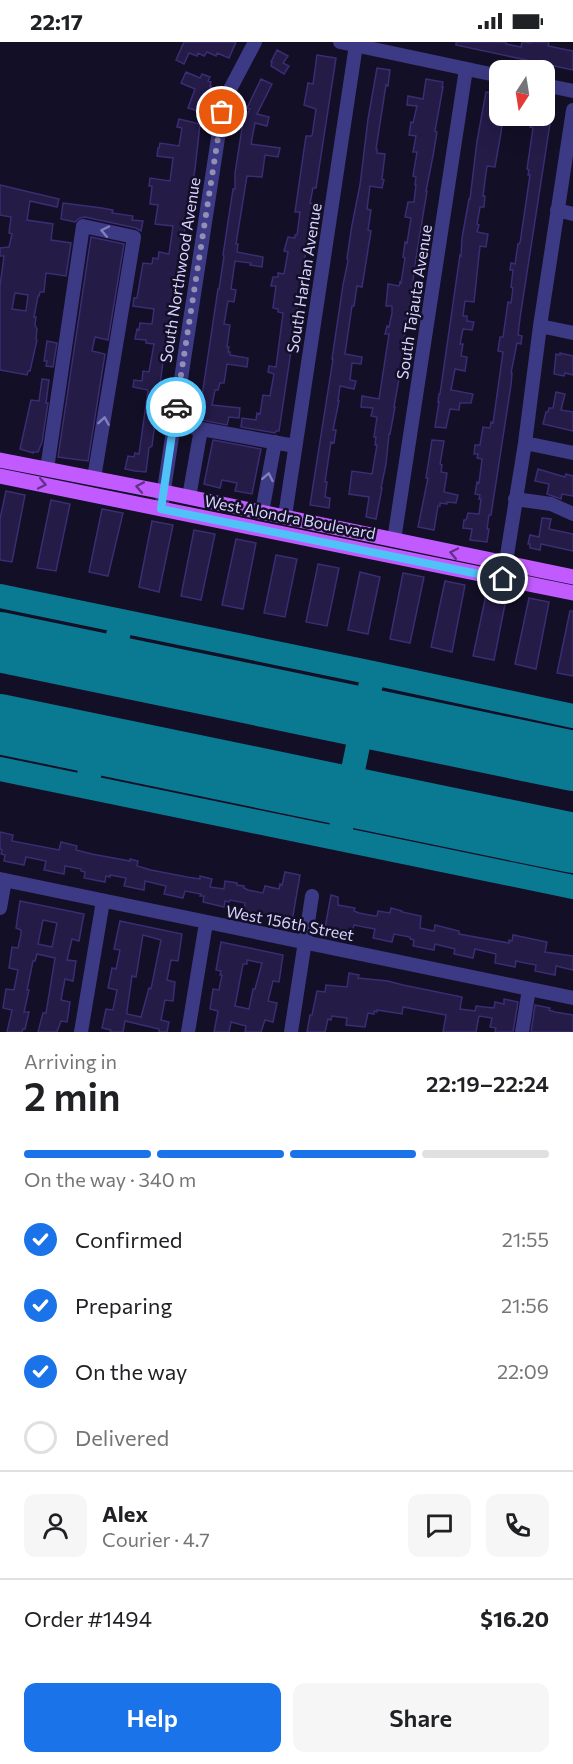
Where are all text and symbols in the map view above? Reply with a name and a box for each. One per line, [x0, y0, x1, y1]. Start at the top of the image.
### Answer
text: 22:17 [30, 8, 83, 35]
north arrow [489, 60, 555, 126]
map controls [489, 60, 555, 126]
pin [196, 86, 247, 137]
icon: bag [205, 95, 238, 128]
street label: South Northwood Avenue [155, 176, 204, 364]
street label: South Harlan Avenue [282, 202, 325, 354]
street label: South Tajauta Avenue [392, 223, 435, 381]
one-way arrow [100, 225, 110, 238]
courier [146, 377, 206, 437]
icon: car [160, 391, 193, 424]
one-way arrow [97, 416, 109, 425]
one-way arrow [262, 472, 274, 482]
one-way arrow [36, 477, 46, 490]
one-way arrow [135, 481, 145, 494]
street label: West Alondra Boulevard [203, 491, 377, 542]
one-way arrow [449, 547, 459, 560]
pin [477, 553, 528, 604]
icon: home [486, 562, 519, 595]
street label: West 156th Street [224, 901, 356, 944]
text: Arriving in [24, 1049, 117, 1073]
text: 22:19–22:24 [426, 1070, 549, 1097]
text: 2 min [24, 1071, 121, 1119]
text: On the way · 340 m [24, 1167, 196, 1191]
icon: check [24, 1223, 57, 1256]
text: Confirmed [75, 1226, 182, 1253]
text: 21:55 [502, 1227, 549, 1251]
icon: check [24, 1289, 57, 1322]
text: Preparing [75, 1292, 172, 1319]
text: 21:56 [501, 1293, 549, 1317]
icon: check [24, 1355, 57, 1388]
text: On the way [75, 1358, 187, 1385]
text: 22:09 [497, 1359, 549, 1383]
text: Delivered [75, 1424, 169, 1451]
button: person [24, 1494, 87, 1557]
button: chat [408, 1494, 471, 1557]
button: phone [486, 1494, 549, 1557]
text: Alex [102, 1500, 148, 1527]
text: Courier · 4.7 [102, 1527, 210, 1551]
text: Order #1494 [24, 1605, 152, 1632]
text: $16.20 [480, 1605, 549, 1632]
button: Help [24, 1683, 281, 1752]
button: Share [293, 1683, 549, 1752]

